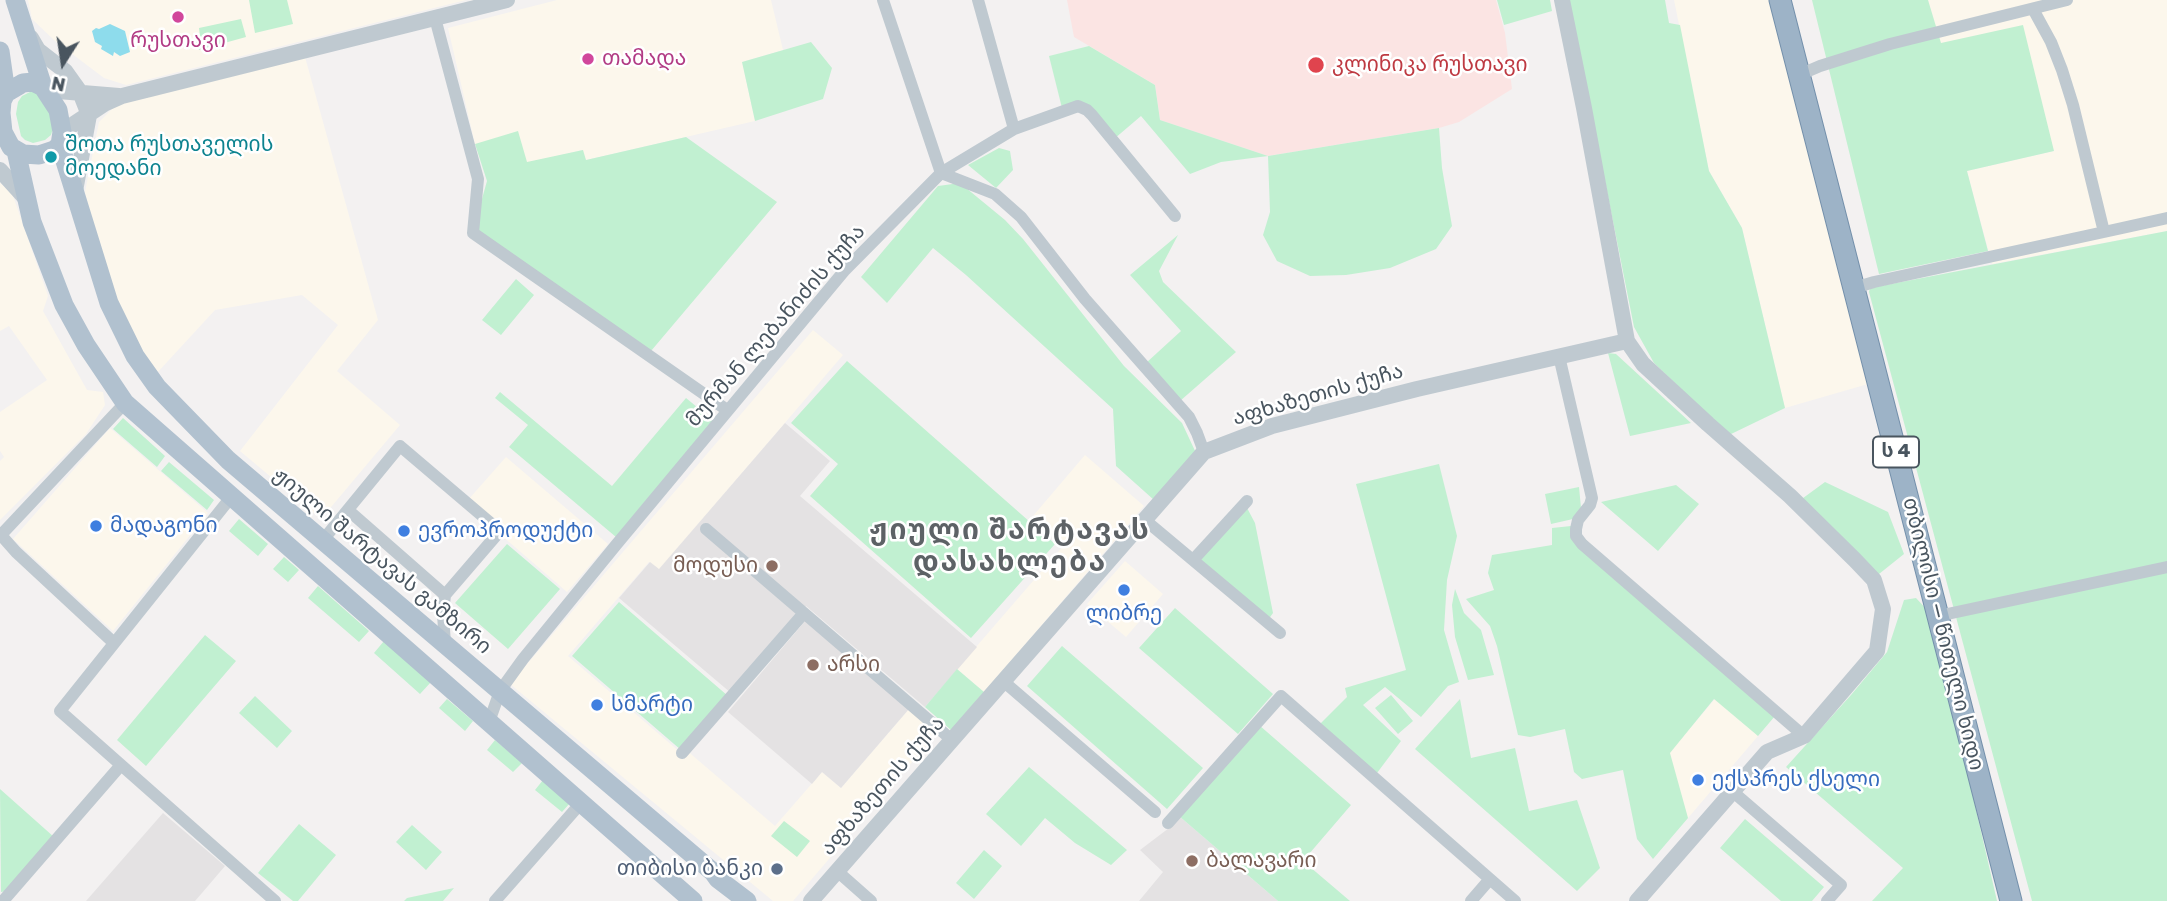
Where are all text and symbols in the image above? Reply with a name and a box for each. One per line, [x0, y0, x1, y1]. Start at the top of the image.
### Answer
marker: რუსთავი [170, 9, 186, 25]
north arrow [28, 28, 98, 98]
place label: რუსთავი [130, 28, 226, 54]
place label: თამადა [602, 46, 686, 72]
marker: თამადა [580, 51, 596, 67]
place label: კლინიკა რუსთავი [1332, 52, 1528, 78]
marker: კლინიკა რუსთავი [1306, 55, 1326, 75]
text: N [49, 71, 68, 97]
place label: შოთა რუსთაველის მოედანი [65, 132, 273, 182]
marker: შოთა რუსთაველის მოედანი [43, 149, 59, 165]
street label: მურმან ლებანიძის ქუჩა [681, 220, 871, 432]
street label: აფხაზეთის ქუჩა [1230, 359, 1406, 431]
road number: ს 4 [1873, 436, 1919, 467]
street label: ჟიული შარტავას გამზირი [268, 462, 496, 660]
street label: თბილისი — წითელი ხიდი [1897, 495, 1989, 773]
place label: მადაგონი [110, 513, 218, 539]
district label: ჟიული შარტავას დასახლება [871, 514, 1149, 580]
marker: მადაგონი [88, 518, 104, 534]
place label: ევროპროდუქტი [418, 518, 593, 544]
marker: ევროპროდუქტი [396, 523, 412, 539]
place label: მოდუსი [673, 553, 758, 579]
marker: მოდუსი [764, 558, 780, 574]
marker: ლიბრე [1116, 582, 1132, 598]
place label: ლიბრე [1086, 601, 1162, 627]
place label: არსი [827, 652, 880, 678]
marker: არსი [805, 657, 821, 673]
place label: სმარტი [611, 692, 693, 718]
marker: სმარტი [589, 697, 605, 713]
street label: აფხაზეთის ქუჩა [816, 711, 950, 861]
place label: ექსპრეს ქსელი [1712, 767, 1880, 793]
marker: ექსპრეს ქსელი [1690, 772, 1706, 788]
place label: ბალავარი [1206, 848, 1316, 874]
marker: ბალავარი [1184, 853, 1200, 869]
place label: თიბისი ბანკი [617, 856, 763, 882]
marker: თიბისი ბანკი [769, 861, 785, 877]

